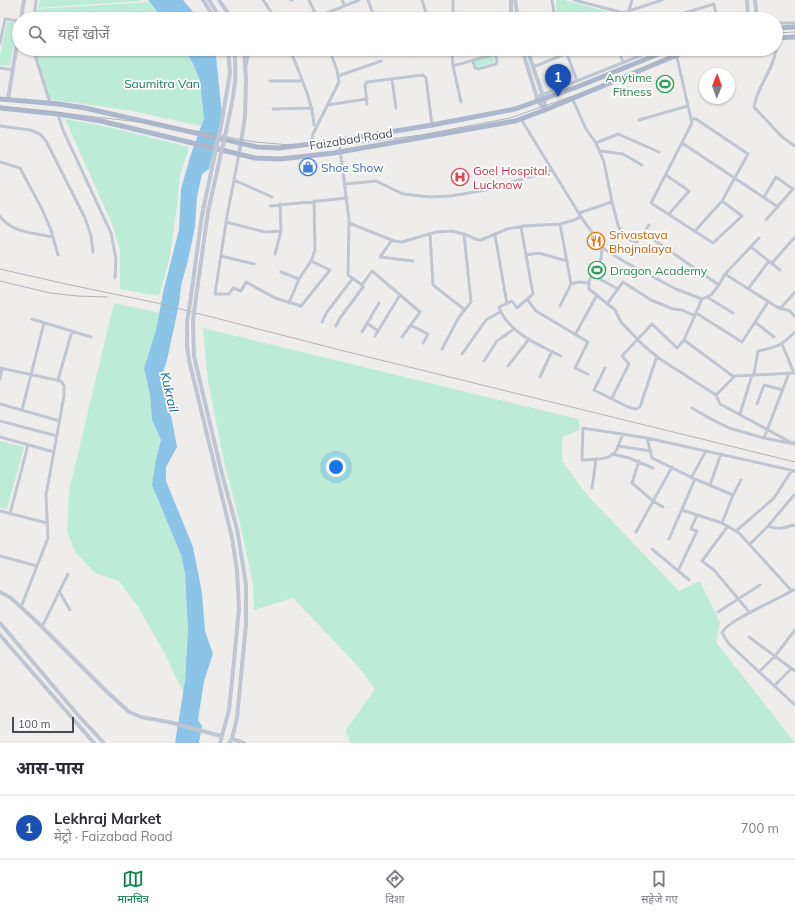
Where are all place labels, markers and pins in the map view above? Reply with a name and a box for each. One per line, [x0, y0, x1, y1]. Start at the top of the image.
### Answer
pin: 1 [545, 64, 571, 97]
place label: Anytime Fitness [606, 70, 652, 99]
sports icon: Anytime Fitness [655, 74, 675, 94]
shop icon: Shoe Show [298, 157, 318, 177]
place label: Shoe Show [321, 160, 384, 175]
place label: Goel Hospital, Lucknow [473, 163, 550, 192]
hospital icon: Goel Hospital, Lucknow [450, 167, 470, 187]
place label: Srivastava Bhojnalaya [609, 227, 672, 256]
restaurant icon: Srivastava Bhojnalaya [586, 231, 606, 251]
sports icon: Dragon Academy [587, 260, 607, 280]
place label: Dragon Academy [610, 263, 708, 278]

